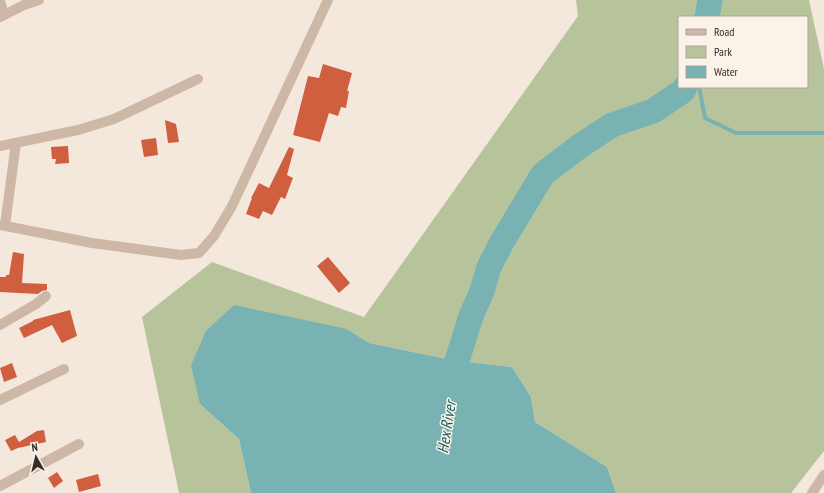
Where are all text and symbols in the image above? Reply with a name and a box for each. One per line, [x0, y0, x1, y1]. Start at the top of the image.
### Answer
legend [678, 16, 808, 88]
text: Road [714, 24, 734, 39]
text: Park [714, 44, 732, 59]
text: Water [714, 64, 739, 79]
water label: Hex River [432, 397, 460, 455]
north arrow [16, 437, 56, 477]
text: N [31, 440, 39, 454]

